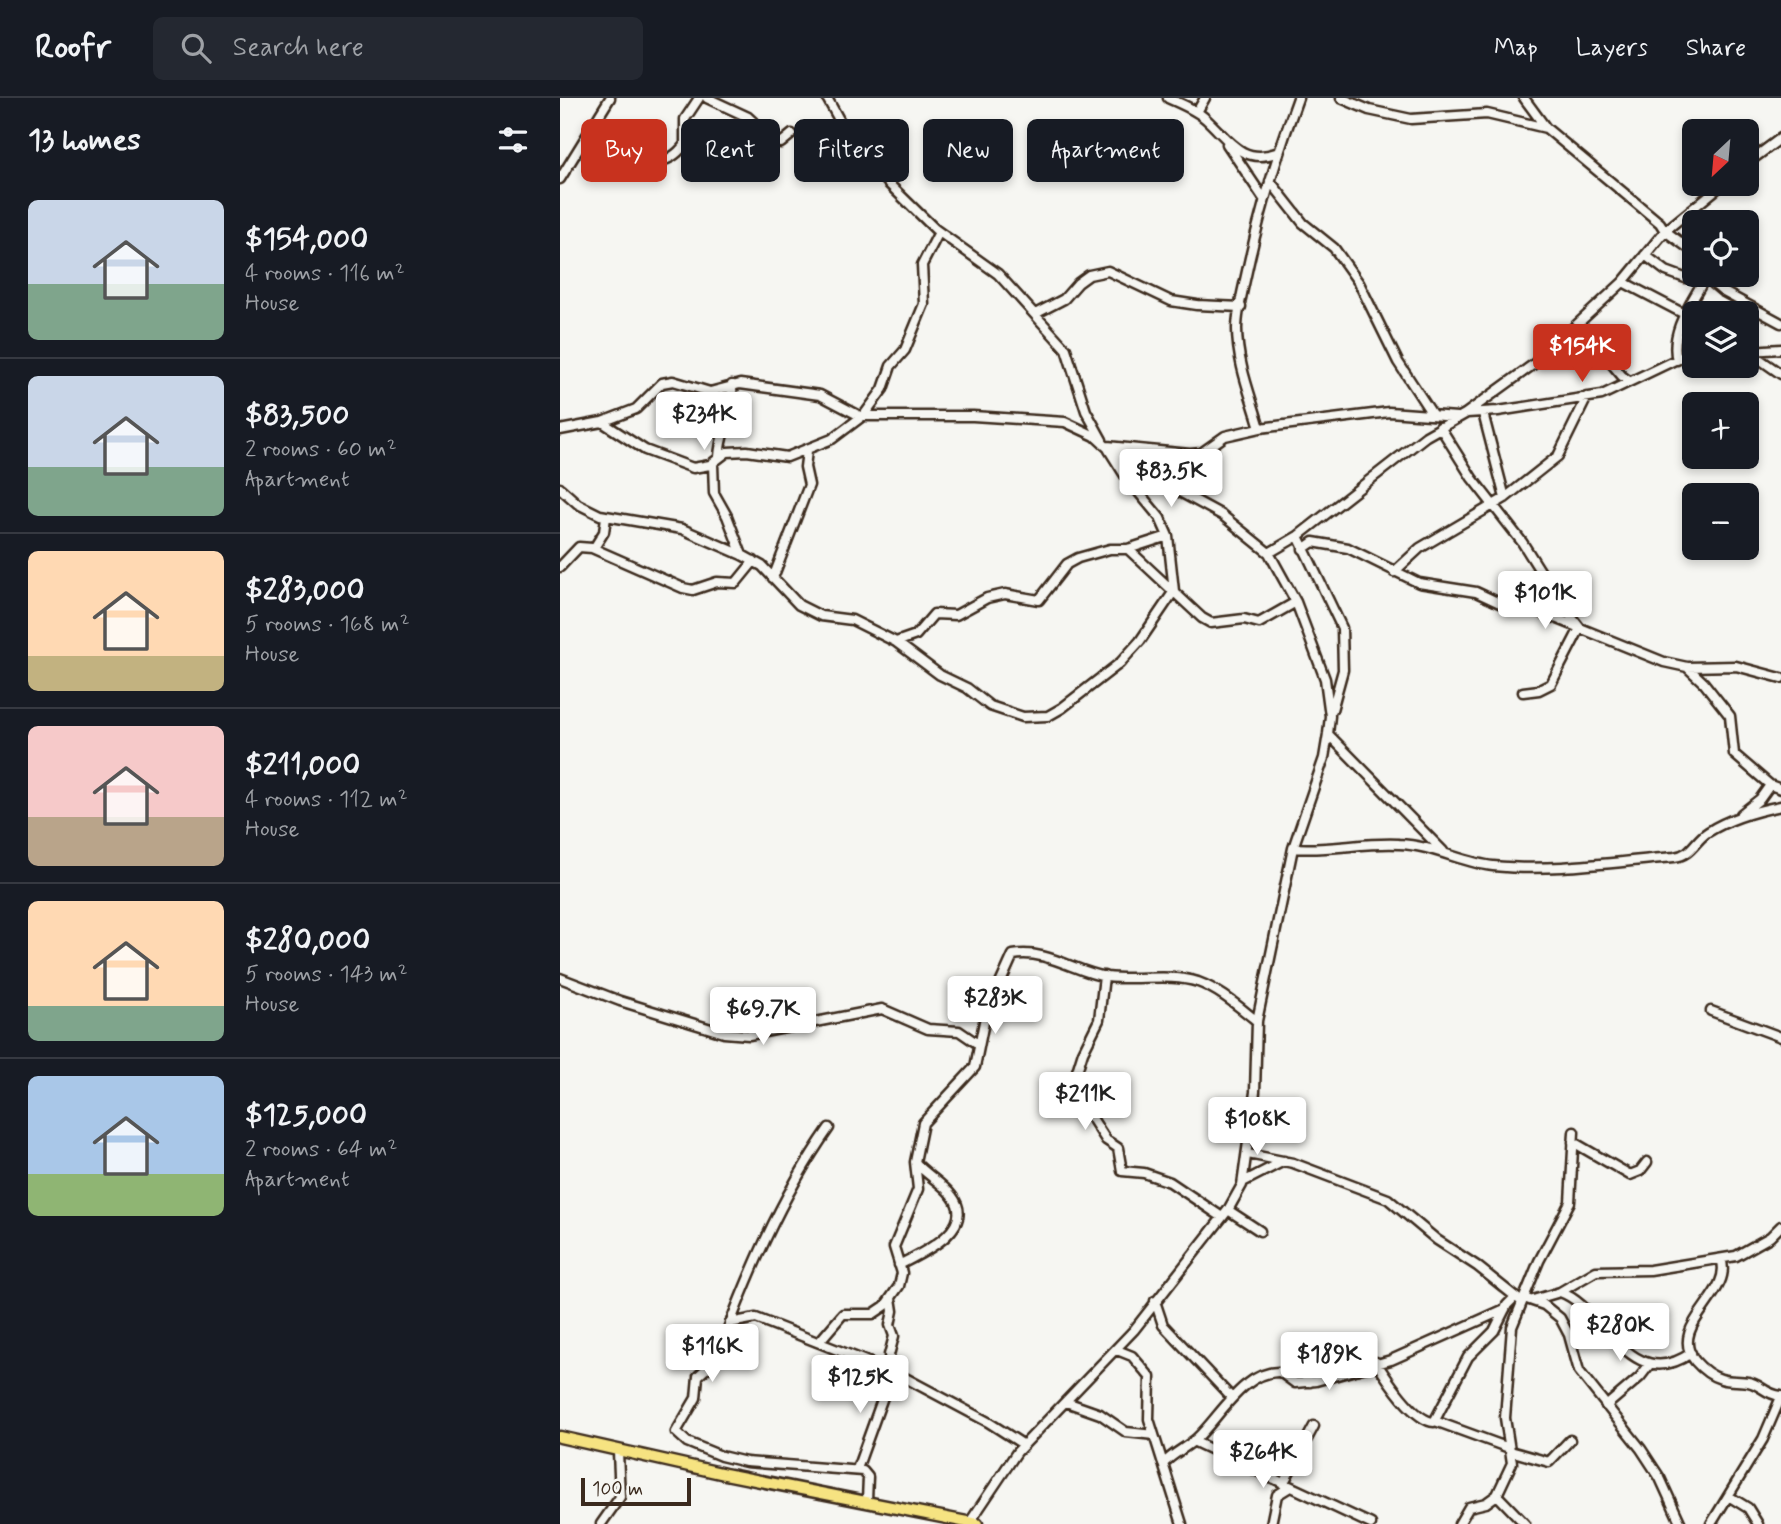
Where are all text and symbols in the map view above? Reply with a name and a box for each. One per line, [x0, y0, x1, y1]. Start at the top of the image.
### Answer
search box [153, 17, 643, 80]
text: Roofr [35, 26, 111, 70]
icon: search [177, 29, 215, 67]
text: Search here [233, 31, 364, 65]
text: Map [1494, 33, 1538, 64]
text: Layers [1576, 33, 1648, 64]
text: Share [1686, 33, 1746, 64]
chip: Buy [581, 119, 667, 182]
chip: Rent [681, 119, 780, 182]
chip: Filters [794, 119, 909, 182]
chip: New [923, 119, 1013, 182]
chip: Apartment [1027, 119, 1184, 182]
north arrow [1682, 119, 1759, 196]
map controls [1682, 119, 1759, 560]
text: 13 homes [28, 121, 141, 160]
icon: filters [494, 121, 532, 159]
button: locate [1682, 210, 1759, 287]
text: $154,000 [245, 220, 368, 259]
icon: home [84, 228, 168, 312]
text: 4 rooms · 116 m² [245, 259, 405, 289]
text: House [245, 289, 299, 319]
button: layers [1682, 301, 1759, 378]
pin: $154K [1533, 324, 1631, 384]
text: $154K [1549, 332, 1615, 362]
pin: $234K [655, 392, 753, 452]
button: + [1682, 392, 1759, 469]
text: $83,500 [245, 396, 349, 435]
text: $234K [672, 400, 736, 430]
icon: home [84, 404, 168, 488]
text: 2 rooms · 60 m² [245, 435, 397, 465]
pin: $83.5K [1114, 450, 1228, 509]
text: $83.5K [1135, 457, 1207, 487]
text: Apartment [245, 465, 350, 495]
button: − [1682, 483, 1759, 560]
text: $283,000 [245, 571, 365, 610]
pin: $101K [1496, 572, 1594, 631]
icon: home [84, 579, 168, 663]
text: $101K [1514, 579, 1576, 609]
text: 5 rooms · 168 m² [245, 610, 410, 640]
text: House [245, 640, 299, 670]
text: $211,000 [245, 746, 360, 785]
icon: home [84, 754, 168, 838]
text: 4 rooms · 112 m² [245, 785, 408, 815]
text: House [245, 815, 299, 845]
text: $280,000 [245, 921, 370, 960]
icon: home [84, 929, 168, 1013]
text: 5 rooms · 143 m² [245, 960, 408, 990]
pin: $283K [946, 976, 1044, 1036]
text: $283K [963, 984, 1027, 1014]
pin: $69.7K [706, 988, 820, 1047]
text: House [245, 990, 299, 1020]
text: $69.7K [726, 995, 800, 1025]
pin: $211K [1036, 1072, 1134, 1132]
text: $211K [1055, 1080, 1115, 1110]
text: $125,000 [245, 1096, 367, 1135]
pin: $108K [1208, 1098, 1306, 1157]
icon: home [84, 1104, 168, 1188]
text: $108K [1224, 1105, 1290, 1135]
text: 2 rooms · 64 m² [245, 1135, 397, 1165]
text: Apartment [245, 1165, 350, 1195]
pin: $280K [1571, 1304, 1669, 1363]
text: $280K [1586, 1311, 1654, 1341]
pin: $116K [663, 1324, 761, 1384]
text: $116K [682, 1332, 742, 1362]
pin: $189K [1280, 1332, 1378, 1392]
text: $189K [1297, 1340, 1361, 1370]
pin: $125K [811, 1356, 909, 1415]
text: $125K [828, 1363, 892, 1393]
pin: $264K [1214, 1430, 1312, 1490]
text: $264K [1229, 1438, 1297, 1468]
scale bar [581, 1475, 691, 1507]
text: 100 m [592, 1477, 643, 1502]

